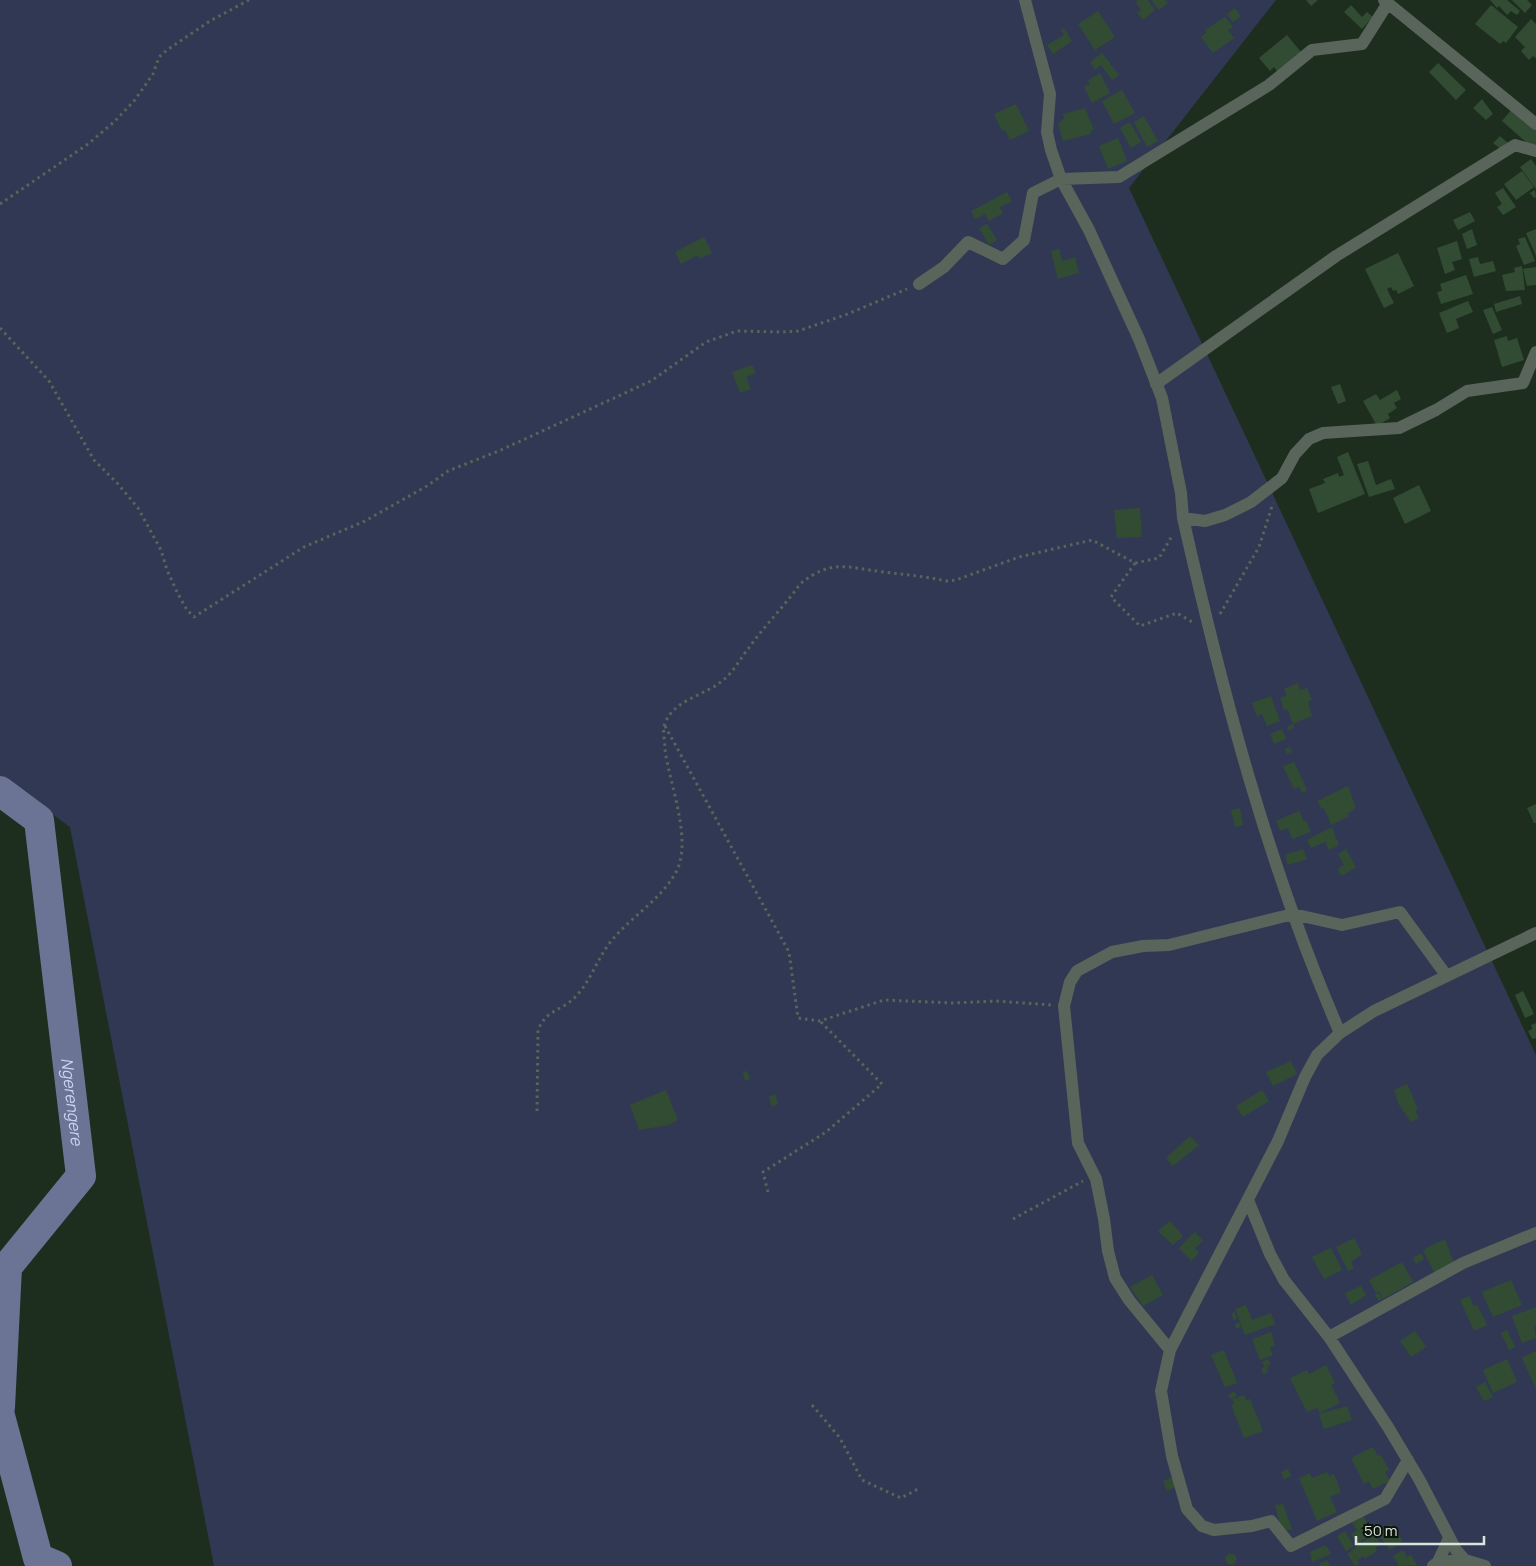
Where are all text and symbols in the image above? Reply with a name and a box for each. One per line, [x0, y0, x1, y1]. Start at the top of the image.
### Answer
water label: Ngerengere [56, 1057, 88, 1148]
scale bar [1356, 1514, 1484, 1546]
text: 50 m [1364, 1520, 1398, 1541]

